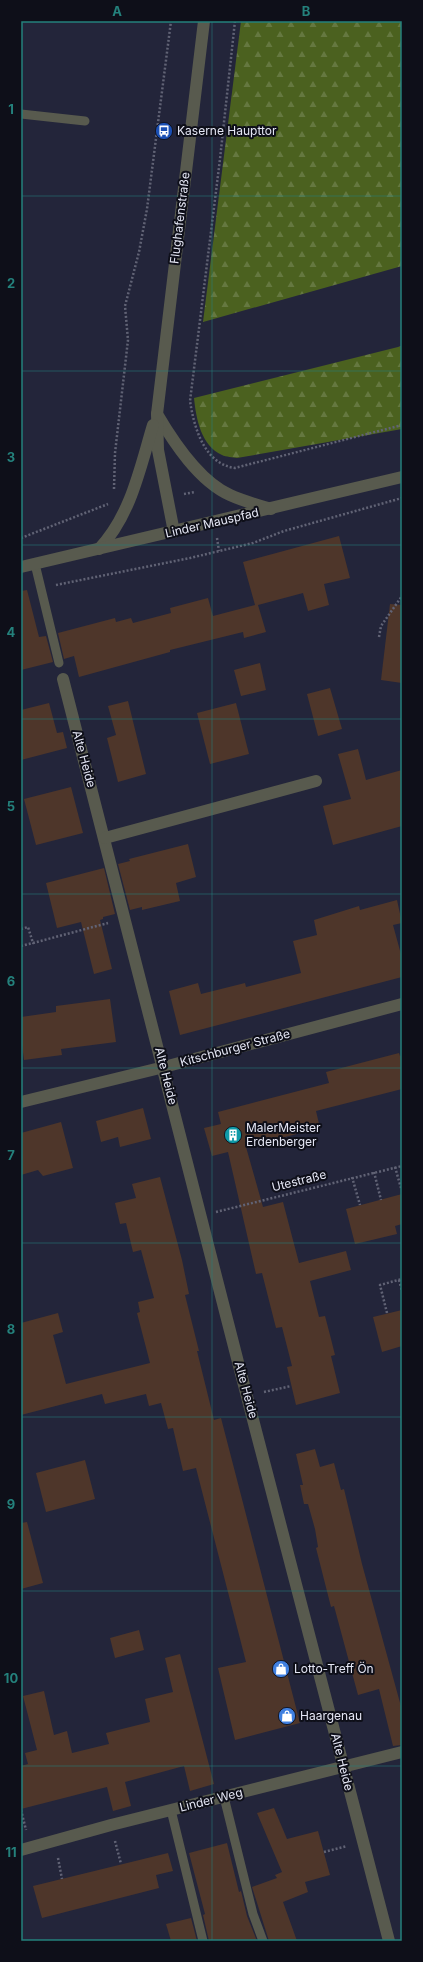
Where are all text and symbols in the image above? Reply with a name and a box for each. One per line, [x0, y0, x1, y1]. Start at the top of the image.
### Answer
text: A [112, 3, 122, 19]
text: B [302, 3, 311, 19]
text: 1 [8, 101, 14, 117]
bus stop icon: Kaserne Haupttor [154, 121, 174, 141]
place label: Kaserne Haupttor [177, 123, 277, 138]
street label: Flughafenstraße [166, 171, 193, 265]
text: 2 [7, 275, 15, 291]
text: 3 [7, 449, 15, 465]
street label: Linder Mauspfad [164, 504, 260, 541]
text: 4 [7, 624, 16, 640]
street label: Alte Heide [70, 729, 99, 789]
text: 5 [7, 798, 15, 814]
text: 6 [7, 973, 15, 989]
street label: Kitschburger Straße [178, 1026, 292, 1069]
street label: Alte Heide [152, 1046, 181, 1106]
place label: MalerMeister Erdenberger [246, 1120, 321, 1149]
building icon: MalerMeister Erdenberger [223, 1125, 243, 1145]
text: 7 [7, 1147, 15, 1163]
street label: Utestraße [270, 1167, 328, 1195]
text: 8 [7, 1321, 15, 1337]
street label: Alte Heide [232, 1360, 261, 1420]
text: 9 [7, 1496, 15, 1512]
shop icon: Lotto-Treff Ön [271, 1659, 291, 1679]
place label: Lotto-Treff Ön [294, 1661, 374, 1676]
text: 10 [4, 1670, 18, 1686]
shop icon: Haargenau [277, 1706, 297, 1726]
place label: Haargenau [300, 1708, 362, 1723]
street label: Alte Heide [328, 1732, 357, 1792]
street label: Linder Weg [178, 1784, 244, 1815]
text: 11 [5, 1844, 17, 1860]

